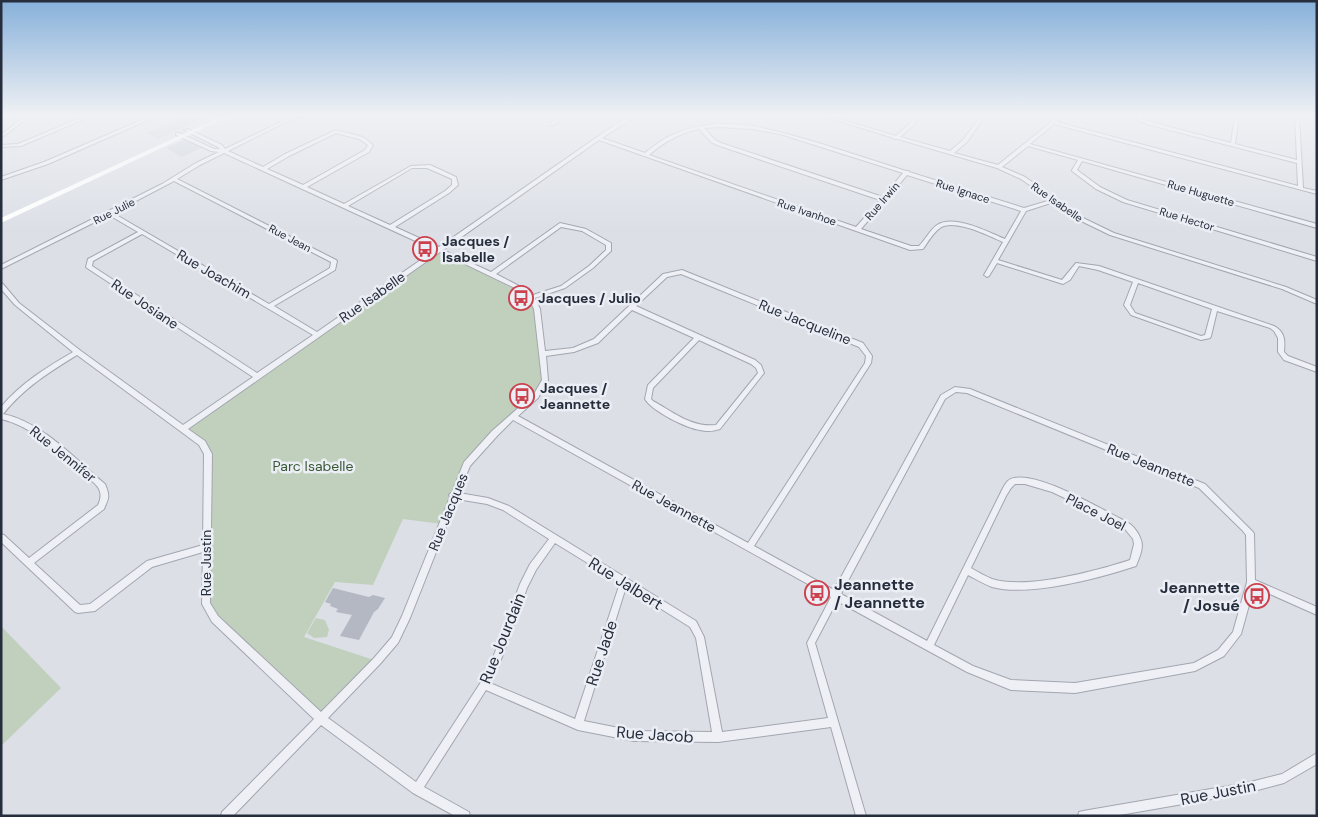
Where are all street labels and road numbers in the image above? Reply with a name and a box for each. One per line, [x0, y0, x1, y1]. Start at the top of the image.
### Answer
street label: Rue Ignace [934, 176, 992, 206]
street label: Rue Huguette [1166, 177, 1236, 209]
street label: Rue Irwin [862, 179, 902, 223]
street label: Rue Isabelle [1028, 179, 1086, 225]
street label: Rue Julie [91, 195, 137, 227]
street label: Rue Ivanhoe [776, 195, 838, 229]
street label: Rue Hector [1158, 204, 1216, 234]
street label: Rue Jean [266, 221, 314, 255]
street label: Rue Joachim [174, 245, 254, 303]
street label: Rue Isabelle [335, 268, 409, 326]
street label: Rue Josiane [108, 275, 182, 333]
street label: Rue Jacqueline [756, 295, 854, 349]
street label: Rue Jennifer [26, 422, 100, 486]
street label: Rue Jeannette [1104, 439, 1198, 491]
street label: Rue Jacques [424, 470, 472, 554]
street label: Rue Jeannette [629, 476, 719, 536]
street label: Place Joel [1063, 489, 1129, 535]
street label: Rue Justin [197, 530, 215, 596]
street label: Rue Jalbert [585, 552, 667, 614]
street label: Rue Jourdain [475, 590, 530, 687]
street label: Rue Jade [581, 618, 622, 689]
street label: Rue Jacob [616, 721, 694, 748]
street label: Rue Justin [1179, 775, 1257, 810]

